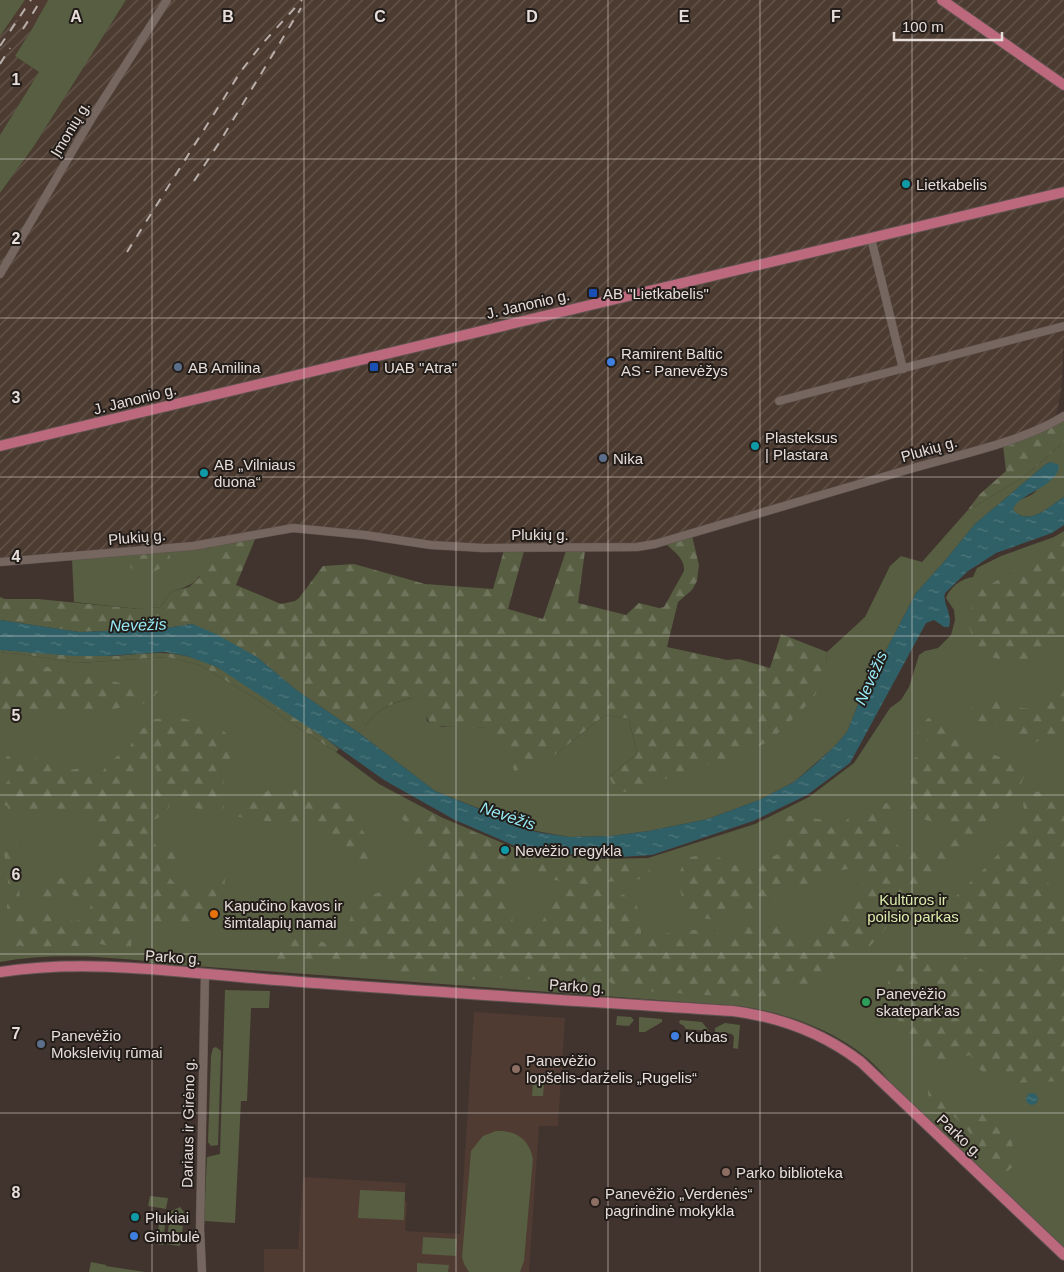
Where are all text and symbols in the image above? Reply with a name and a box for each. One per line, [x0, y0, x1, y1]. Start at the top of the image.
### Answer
text: A [70, 8, 82, 25]
text: B [222, 8, 234, 25]
text: C [374, 8, 386, 25]
text: D [526, 8, 538, 25]
text: E [679, 8, 690, 25]
text: F [831, 8, 841, 25]
scale bar [894, 10, 1002, 42]
text: 100 m [902, 18, 944, 35]
text: 1 [12, 71, 21, 88]
street label: Įmonių g. [47, 98, 93, 160]
place label: Lietkabelis [916, 176, 987, 193]
marker: Lietkabelis [900, 178, 912, 190]
text: 2 [12, 230, 21, 247]
place label: AB "Lietkabelis" [603, 285, 709, 302]
street label: J. Janonio g. [485, 286, 571, 322]
marker: AB "Lietkabelis" [587, 287, 599, 299]
place label: Ramirent Baltic AS - Panevėžys [621, 345, 728, 379]
marker: Ramirent Baltic AS - Panevėžys [605, 356, 617, 368]
place label: AB Amilina [188, 359, 261, 376]
place label: UAB "Atra" [384, 359, 457, 376]
marker: AB Amilina [172, 361, 184, 373]
marker: UAB "Atra" [368, 361, 380, 373]
street label: J. Janonio g. [92, 380, 178, 418]
text: 3 [12, 389, 21, 406]
place label: Plasteksus | Plastara [765, 429, 838, 463]
street label: Plukių g. [899, 433, 959, 465]
marker: Plasteksus | Plastara [749, 440, 761, 452]
place label: Nika [613, 450, 644, 467]
marker: Nika [597, 452, 609, 464]
place label: AB „Vilniaus duona“ [214, 456, 295, 490]
marker: AB „Vilniaus duona“ [198, 467, 210, 479]
street label: Plukių g. [108, 526, 166, 548]
street label: Plukių g. [511, 526, 569, 543]
text: 4 [12, 548, 21, 565]
water label: Nevėžis [109, 616, 167, 634]
water label: Nevėžis [852, 649, 890, 707]
text: 5 [12, 707, 21, 724]
water label: Nevėžis [478, 799, 538, 833]
place label: Nevėžio regykla [515, 842, 622, 859]
marker: Nevėžio regykla [499, 844, 511, 856]
text: 6 [12, 866, 21, 883]
park label: Kultūros ir poilsio parkas [867, 891, 959, 925]
place label: Kapučino kavos ir šimtalapių namai [224, 897, 342, 931]
marker: Kapučino kavos ir šimtalapių namai [208, 908, 220, 920]
street label: Parko g. [145, 947, 201, 967]
street label: Parko g. [549, 976, 605, 996]
place label: Panevėžio skatepark'as [876, 985, 960, 1019]
marker: Panevėžio skatepark'as [860, 996, 872, 1008]
text: 7 [12, 1025, 21, 1042]
place label: Panevėžio Moksleivių rūmai [51, 1027, 163, 1061]
place label: Kubas [685, 1028, 728, 1045]
marker: Kubas [669, 1030, 681, 1042]
marker: Panevėžio Moksleivių rūmai [35, 1038, 47, 1050]
place label: Panevėžio lopšelis-darželis „Rugelis“ [526, 1052, 697, 1086]
street label: Dariaus ir Girėno g. [178, 1058, 198, 1188]
marker: Panevėžio lopšelis-darželis „Rugelis“ [510, 1063, 522, 1075]
street label: Parko g. [934, 1111, 986, 1161]
place label: Parko biblioteka [736, 1164, 843, 1181]
marker: Parko biblioteka [720, 1166, 732, 1178]
text: 8 [12, 1184, 21, 1201]
place label: Panevėžio „Verdenės“ pagrindinė mokykla [605, 1185, 753, 1219]
marker: Panevėžio „Verdenės“ pagrindinė mokykla [589, 1196, 601, 1208]
place label: Plukiai [145, 1209, 189, 1226]
marker: Plukiai [129, 1211, 141, 1223]
place label: Gimbulė [144, 1228, 200, 1245]
marker: Gimbulė [128, 1230, 140, 1242]

